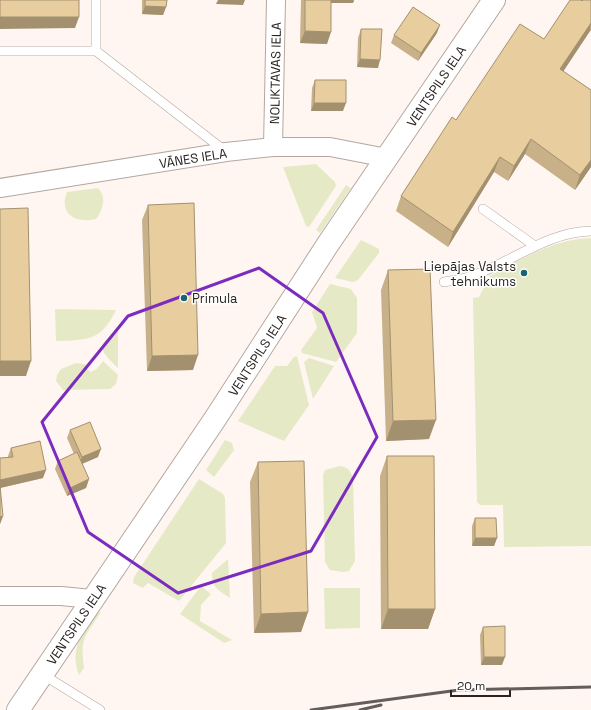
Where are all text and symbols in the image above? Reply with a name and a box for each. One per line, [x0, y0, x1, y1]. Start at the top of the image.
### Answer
street label: NOLIKTAVAS IELA [266, 22, 285, 124]
street label: VENTSPILS IELA [403, 42, 470, 130]
street label: VĀNES IELA [158, 145, 228, 172]
place label: Liepājas Valsts tehnikums [424, 258, 516, 290]
marker: Liepājas Valsts tehnikums [519, 268, 529, 278]
place label: Primula [192, 290, 238, 307]
marker: Primula [179, 293, 189, 303]
street label: VENTSPILS IELA [225, 311, 290, 400]
street label: VENTSPILS IELA [43, 580, 110, 668]
scale bar [451, 672, 510, 698]
text: 20 m [457, 678, 485, 694]

